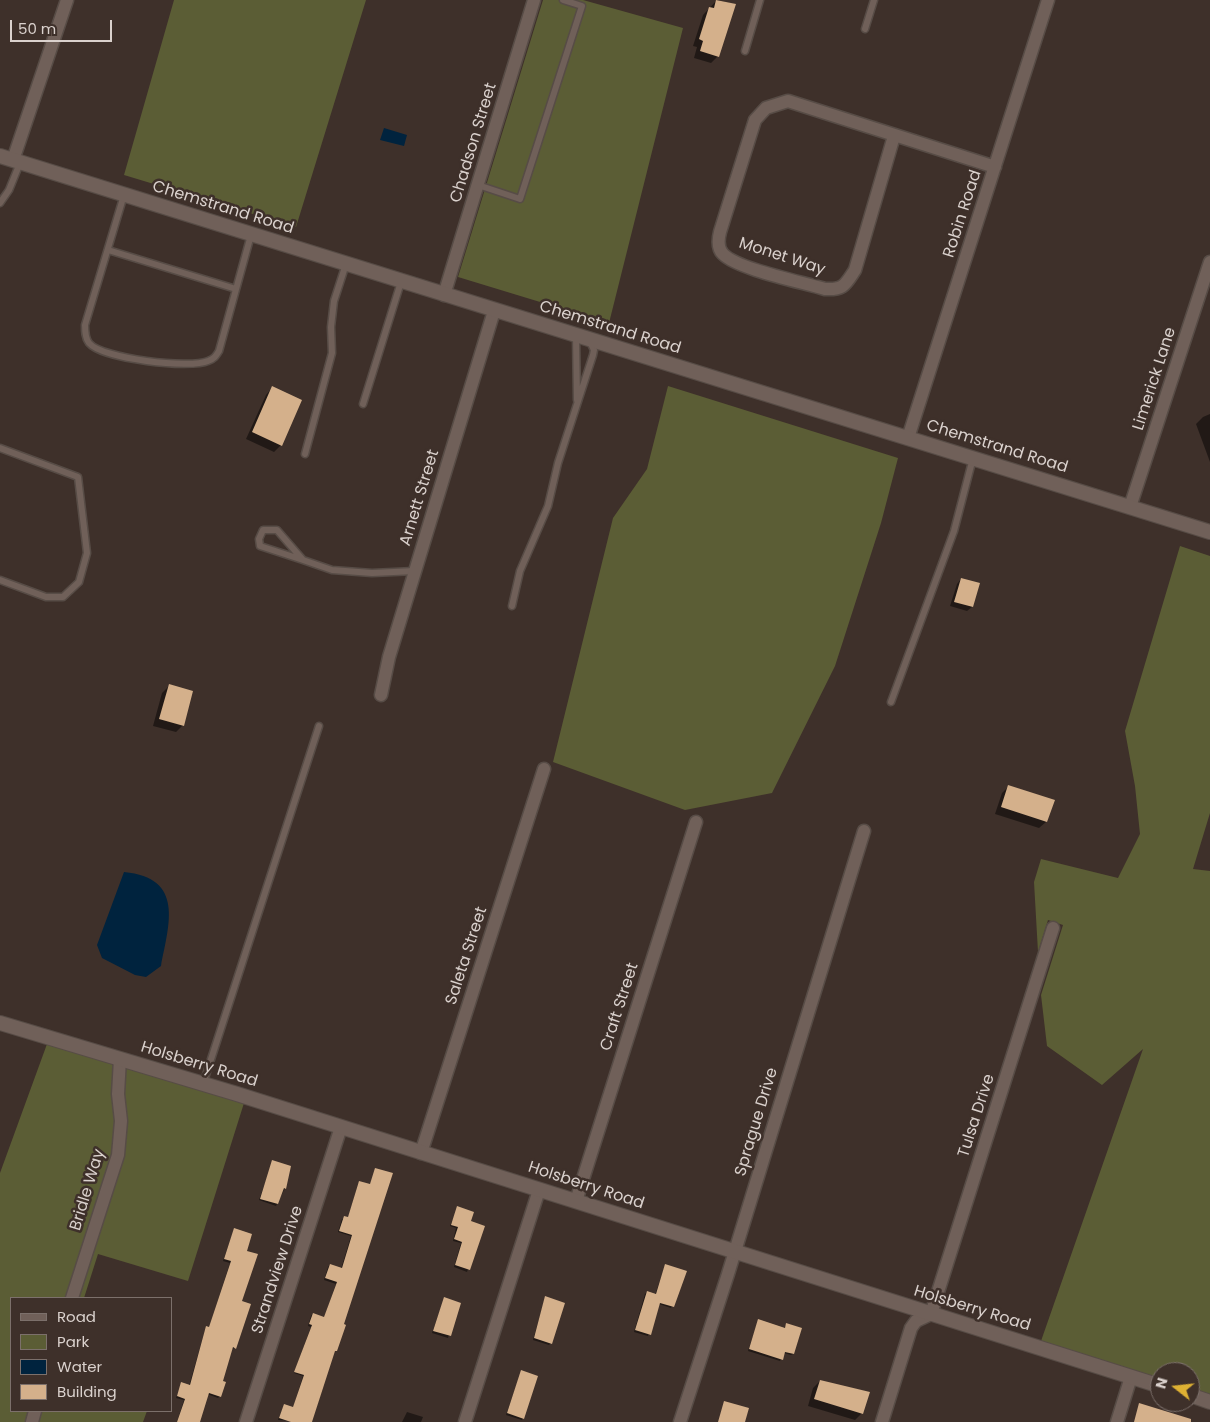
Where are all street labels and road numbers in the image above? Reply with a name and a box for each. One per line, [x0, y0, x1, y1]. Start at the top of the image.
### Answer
street label: Chadson Street [447, 81, 501, 205]
street label: Robin Road [940, 168, 986, 260]
street label: Chemstrand Road [150, 177, 296, 239]
street label: Monet Way [736, 234, 828, 280]
street label: Chemstrand Road [537, 297, 683, 359]
street label: Limerick Lane [1129, 325, 1181, 433]
street label: Chemstrand Road [924, 416, 1070, 478]
street label: Arnett Street [396, 448, 444, 548]
street label: Saleta Street [442, 905, 492, 1007]
street label: Craft Street [597, 961, 643, 1053]
street label: Holsberry Road [138, 1038, 260, 1092]
street label: Sprague Drive [731, 1065, 783, 1179]
street label: Tulsa Drive [955, 1072, 999, 1160]
street label: Bridle Way [67, 1147, 109, 1233]
street label: Holsberry Road [525, 1158, 647, 1214]
street label: Strandview Drive [248, 1204, 308, 1336]
street label: Holsberry Road [911, 1282, 1033, 1336]

